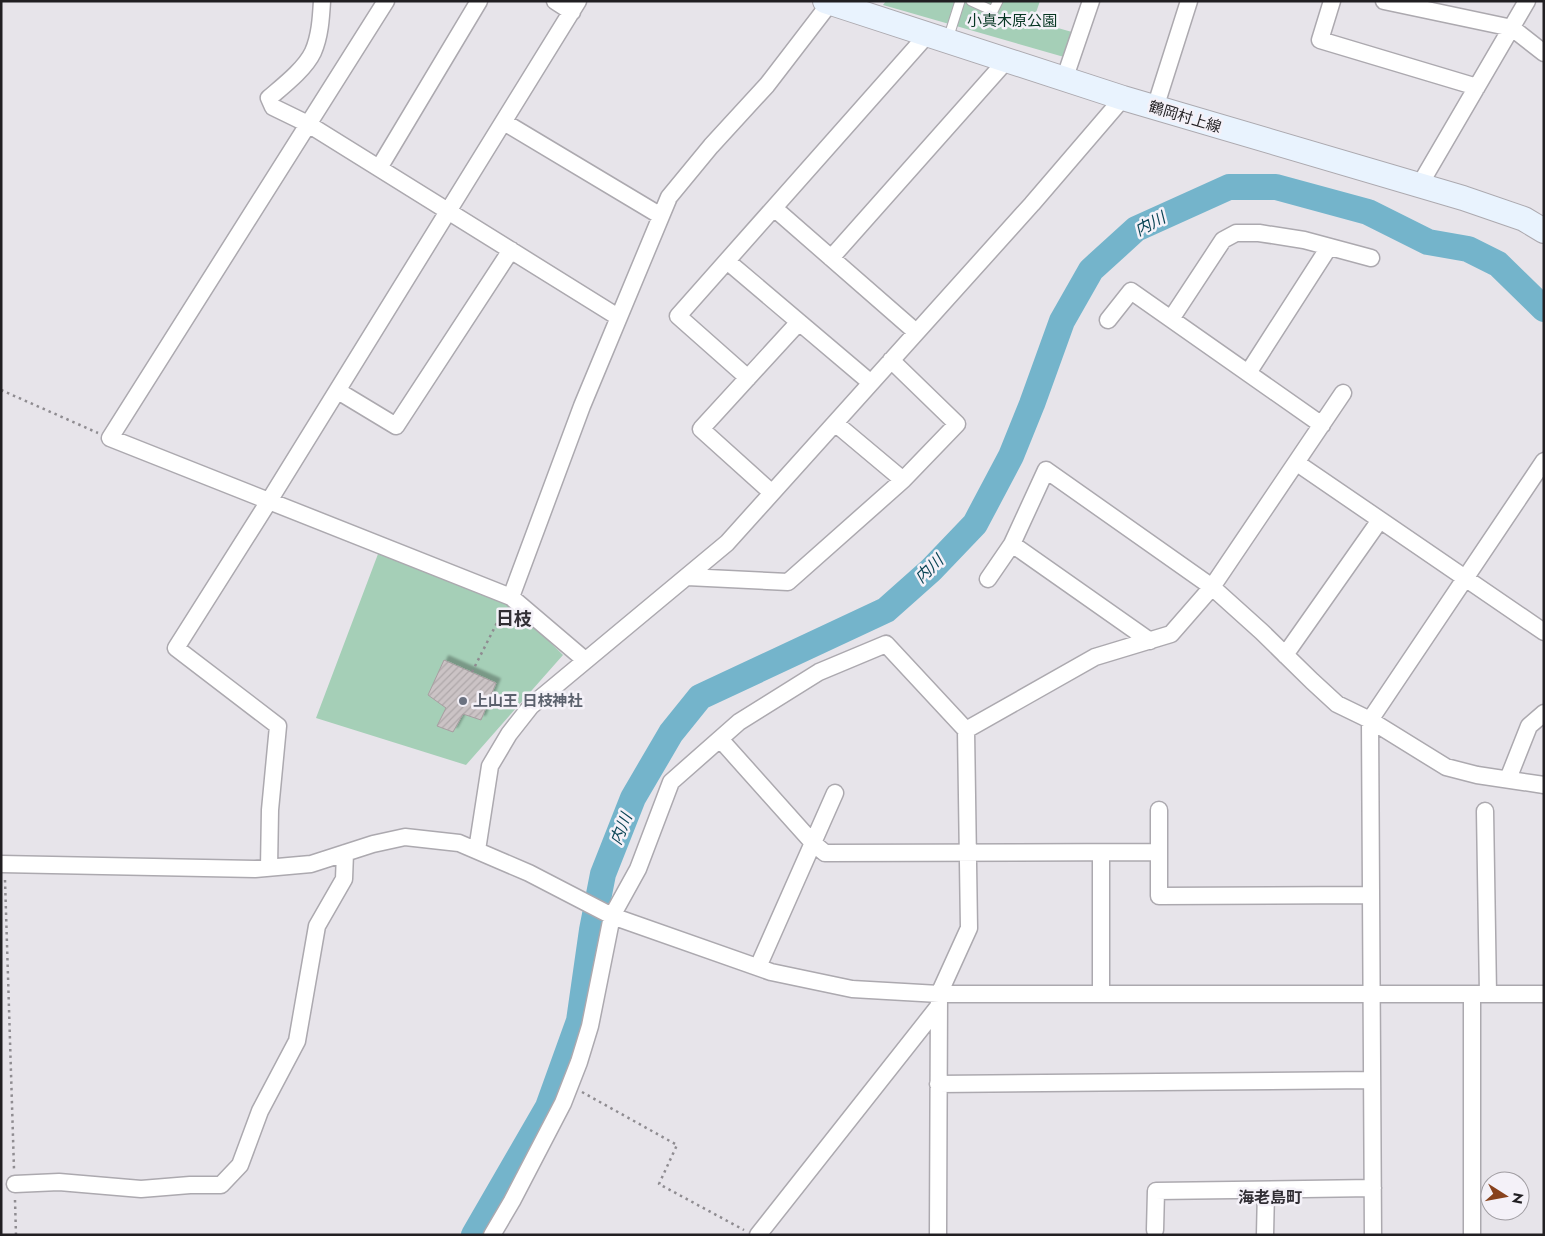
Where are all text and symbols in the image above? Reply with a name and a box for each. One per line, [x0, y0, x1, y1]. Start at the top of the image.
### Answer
park label: 小真木原公園 [967, 10, 1057, 32]
street label: 鶴岡村上線 [1146, 96, 1224, 138]
water label: 内川 [1130, 205, 1171, 242]
water label: 内川 [909, 548, 950, 588]
district label: 日枝 [496, 606, 532, 632]
place label: 上山王 日枝神社 [473, 690, 583, 712]
marker: 上山王 日枝神社 [457, 695, 469, 707]
water label: 内川 [604, 808, 638, 848]
north arrow [1480, 1171, 1530, 1221]
district label: 海老島町 [1238, 1186, 1302, 1209]
text: N [1507, 1191, 1529, 1206]

